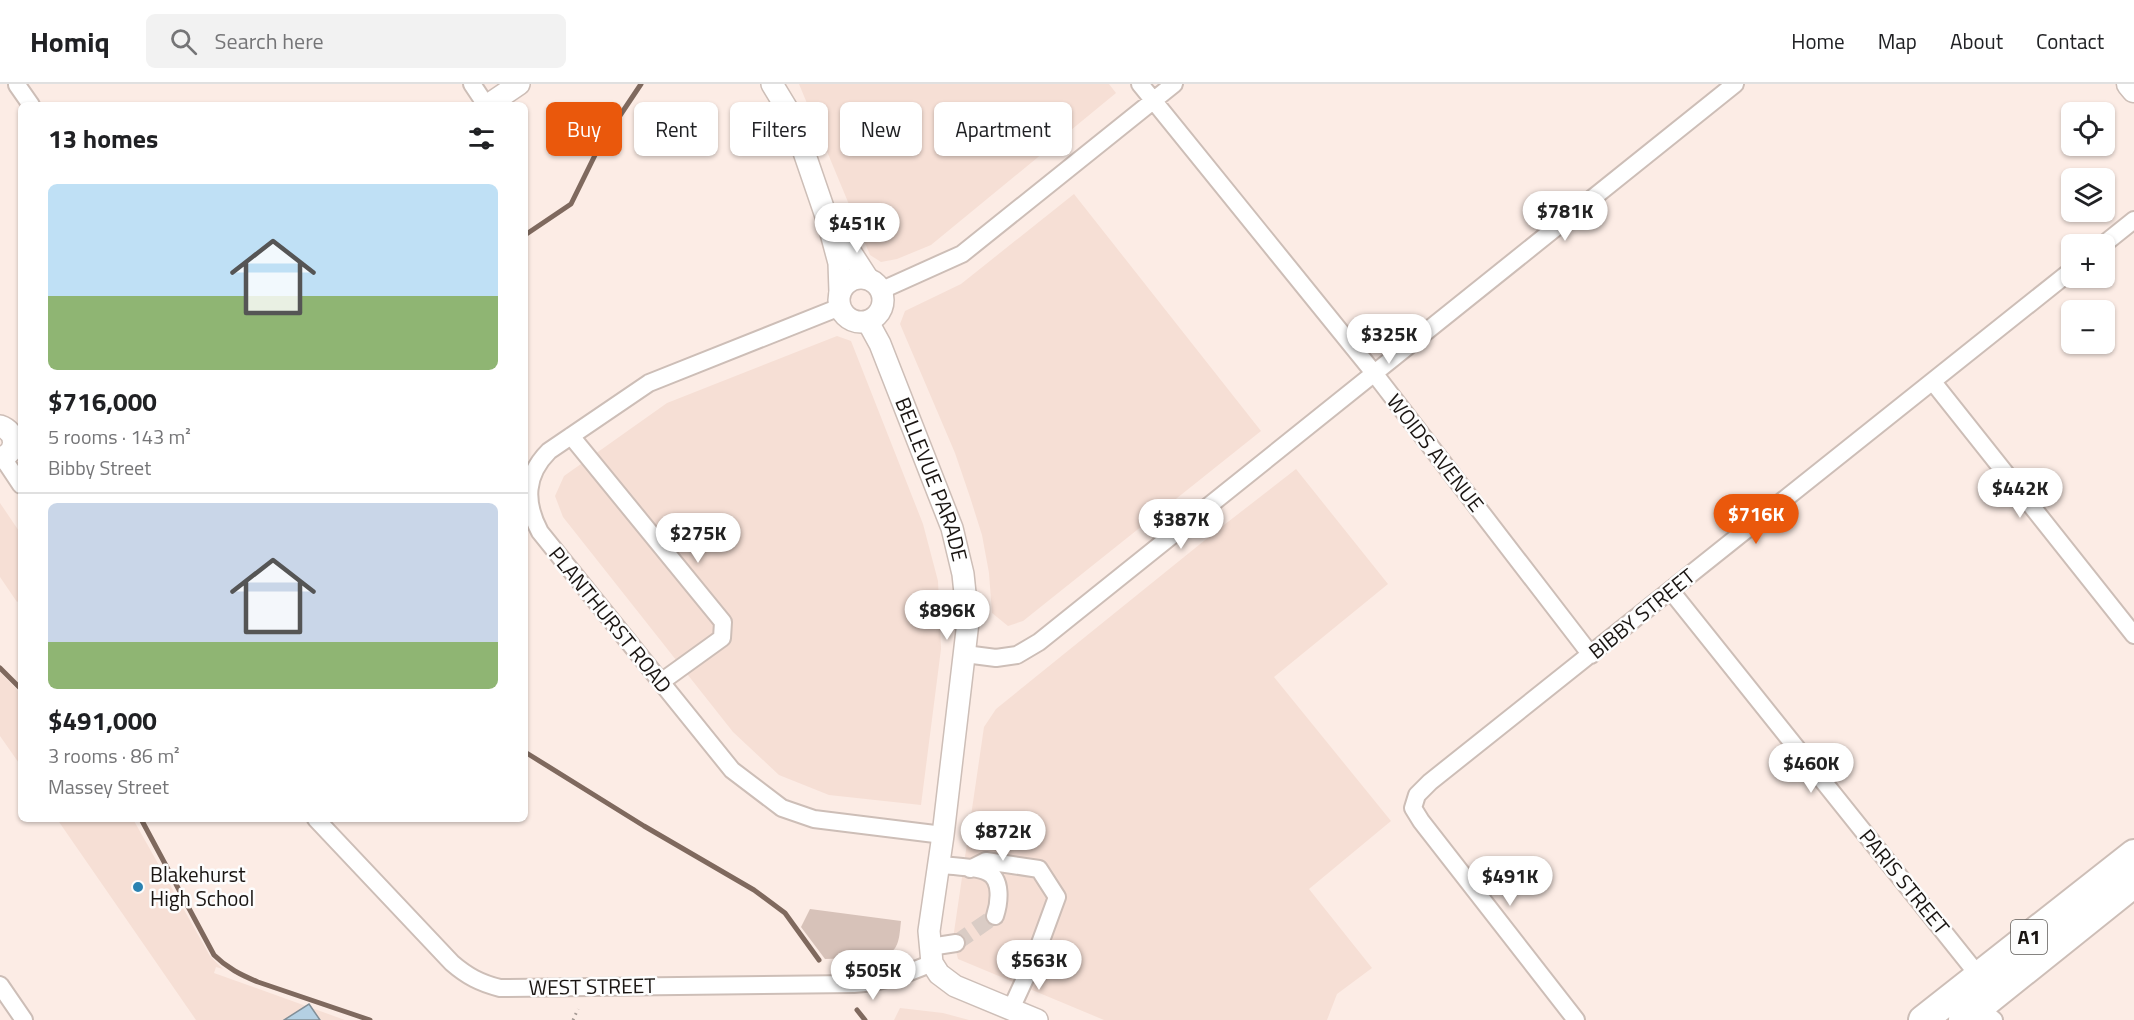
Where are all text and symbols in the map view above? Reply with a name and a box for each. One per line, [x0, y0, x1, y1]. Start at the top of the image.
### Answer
search box [146, 14, 566, 68]
text: Homiq [30, 20, 110, 63]
text: Search here [215, 24, 324, 58]
icon: search [167, 25, 200, 58]
text: Home [1791, 25, 1845, 57]
text: Map [1878, 25, 1917, 57]
text: About [1950, 25, 2003, 57]
text: Contact [2036, 25, 2104, 57]
chip: Buy [546, 102, 622, 156]
chip: Rent [634, 102, 718, 156]
chip: Filters [730, 102, 828, 156]
chip: New [840, 102, 922, 156]
chip: Apartment [934, 102, 1072, 156]
map controls [2061, 102, 2115, 354]
button: locate [2061, 102, 2115, 156]
text: 13 homes [48, 119, 158, 158]
icon: filters [465, 122, 498, 155]
button: layers [2061, 168, 2115, 222]
pin: $781K [1523, 191, 1607, 242]
text: $781K [1537, 195, 1593, 226]
pin: $451K [815, 203, 899, 254]
text: $451K [829, 207, 885, 238]
icon: home [219, 223, 327, 331]
button: + [2061, 234, 2115, 288]
button: − [2061, 300, 2115, 354]
pin: $325K [1347, 314, 1431, 365]
text: $325K [1361, 318, 1417, 349]
text: $716,000 [48, 382, 157, 421]
street label: WOIDS AVENUE [1379, 386, 1492, 518]
street label: BELLEVUE PARADE [887, 392, 976, 564]
text: 5 rooms · 143 m² [48, 421, 191, 452]
text: Bibby Street [48, 452, 151, 483]
pin: $442K [1978, 468, 2062, 519]
text: $442K [1992, 472, 2048, 503]
pin: $716K [1714, 494, 1798, 545]
text: $716K [1728, 498, 1784, 529]
pin: $387K [1139, 499, 1223, 550]
text: $387K [1153, 503, 1209, 534]
pin: $275K [656, 513, 740, 564]
text: $275K [670, 517, 726, 548]
street label: PLANTHURST ROAD [542, 539, 680, 700]
icon: home [219, 542, 327, 650]
street label: BIBBY STREET [1581, 560, 1702, 666]
pin: $896K [905, 590, 989, 641]
text: $896K [919, 594, 975, 625]
text: $491,000 [48, 701, 157, 740]
text: 3 rooms · 86 m² [48, 740, 180, 771]
pin: $460K [1769, 743, 1853, 794]
text: $460K [1783, 747, 1839, 778]
text: Massey Street [48, 771, 169, 802]
pin: $872K [961, 811, 1045, 862]
text: $872K [975, 815, 1031, 846]
street label: PARIS STREET [1852, 822, 1958, 941]
pin: $491K [1468, 856, 1552, 907]
place label: Blakehurst High School [150, 858, 254, 914]
text: $491K [1482, 860, 1538, 891]
marker: Blakehurst High School [131, 880, 145, 894]
road number: A1 [2011, 920, 2047, 954]
pin: $563K [997, 940, 1081, 991]
text: $563K [1011, 944, 1067, 975]
pin: $505K [831, 950, 915, 1001]
text: $505K [845, 954, 901, 985]
street label: WEST STREET [528, 969, 656, 1003]

